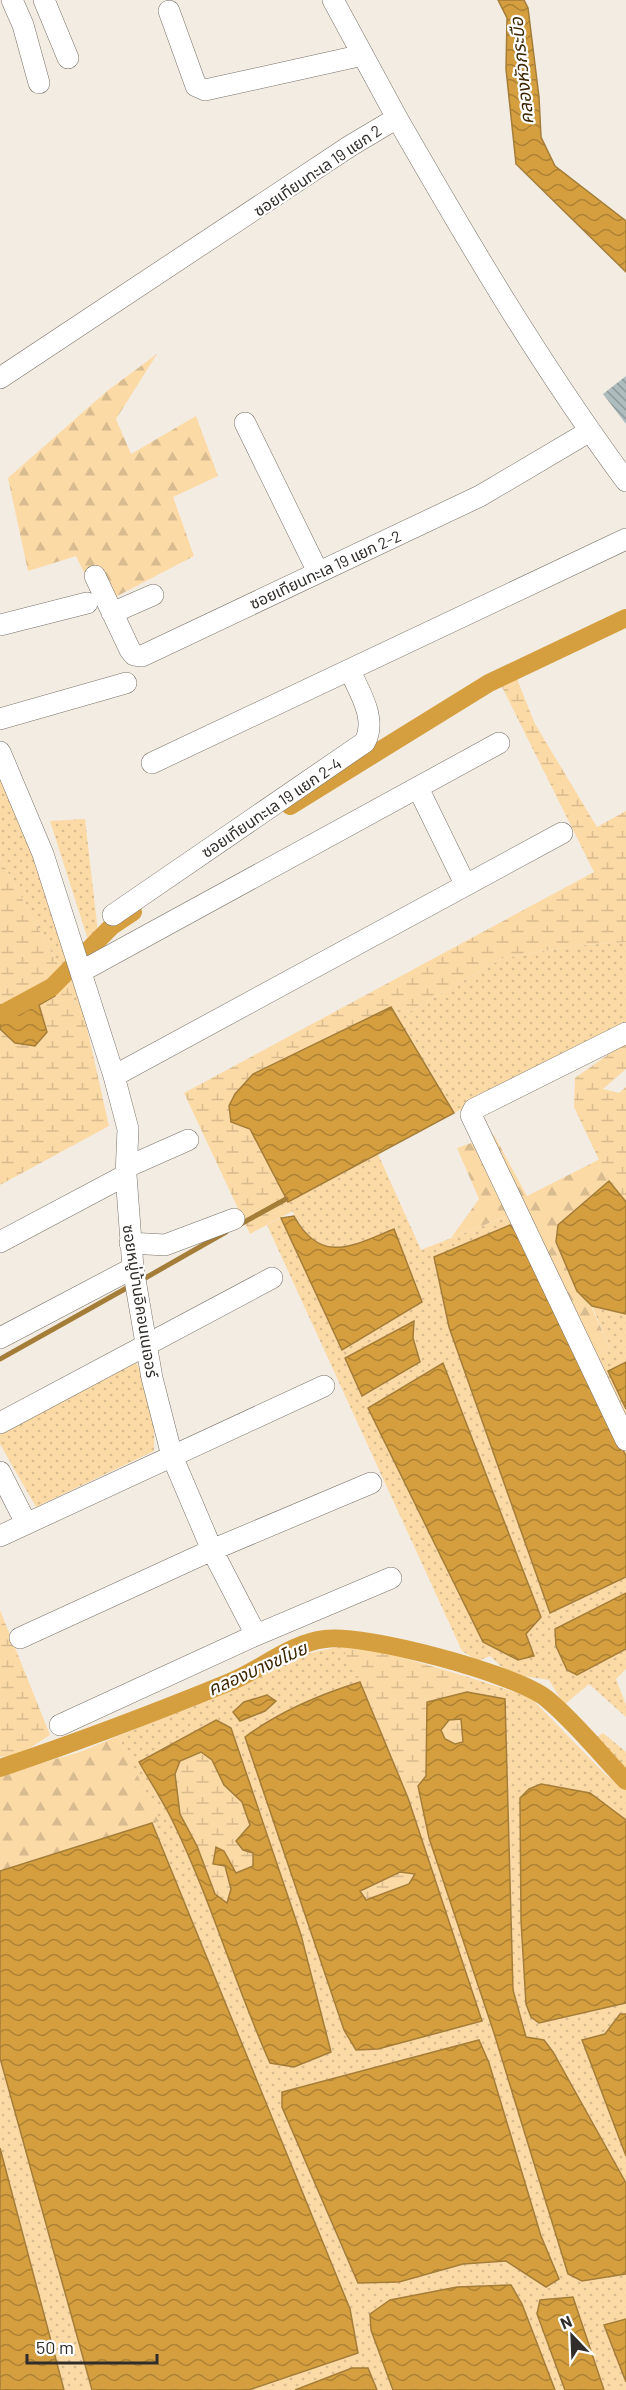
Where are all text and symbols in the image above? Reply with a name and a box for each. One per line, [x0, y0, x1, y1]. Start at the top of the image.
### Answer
water label: คลองหัวกระบือ [504, 16, 538, 126]
street label: ซอยเทียนทะเล 19 แยก 2 [249, 120, 385, 220]
street label: ซอยเทียนทะเล 19 แยก 2-2 [246, 526, 404, 612]
street label: ซอยเทียนทะเล 19 แยก 2-4 [197, 753, 345, 861]
street label: ซอยหมู่บ้านอิคอนเนเจอร์ [119, 1223, 163, 1380]
water label: คลองบางขโมย [204, 1636, 311, 1700]
north arrow [542, 2306, 602, 2366]
text: N [557, 2311, 575, 2333]
scale bar [27, 2327, 158, 2365]
text: 50 m [36, 2336, 74, 2358]

